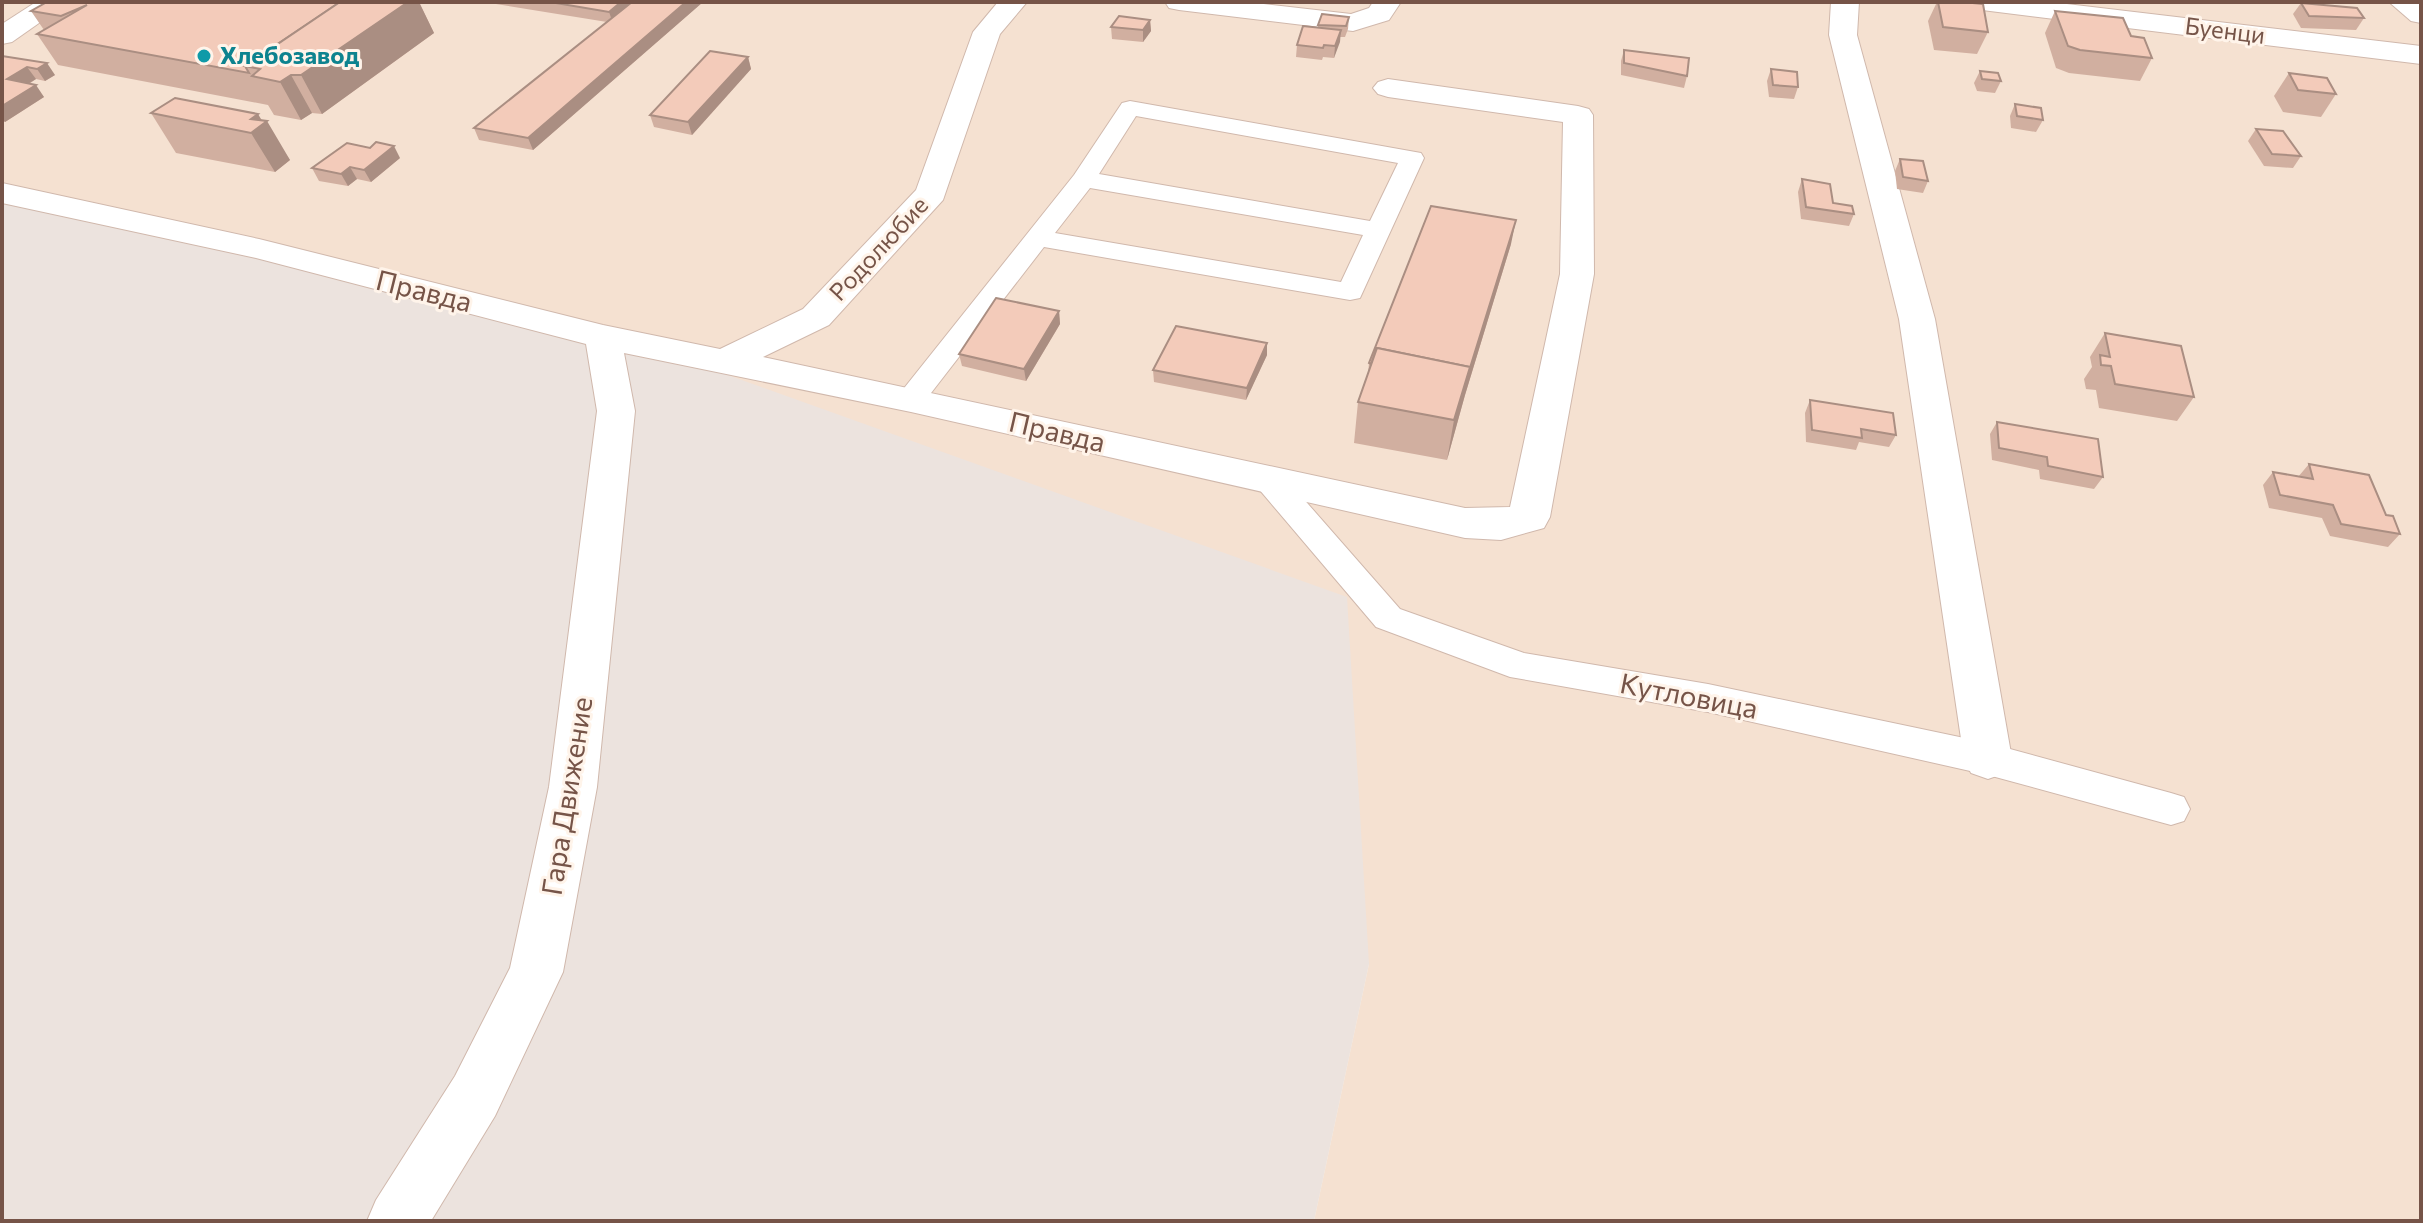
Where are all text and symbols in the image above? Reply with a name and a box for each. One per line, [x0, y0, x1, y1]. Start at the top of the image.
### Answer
street label: Буенци [2183, 10, 2267, 49]
place label: Хлебозавод [220, 40, 359, 69]
marker: Хлебозавод [195, 47, 213, 65]
street label: Родолюбие [822, 190, 933, 306]
street label: Правда [373, 262, 476, 318]
street label: Правда [1006, 403, 1109, 459]
street label: Кутловица [1617, 665, 1761, 725]
street label: Гара Движение [534, 694, 598, 897]

